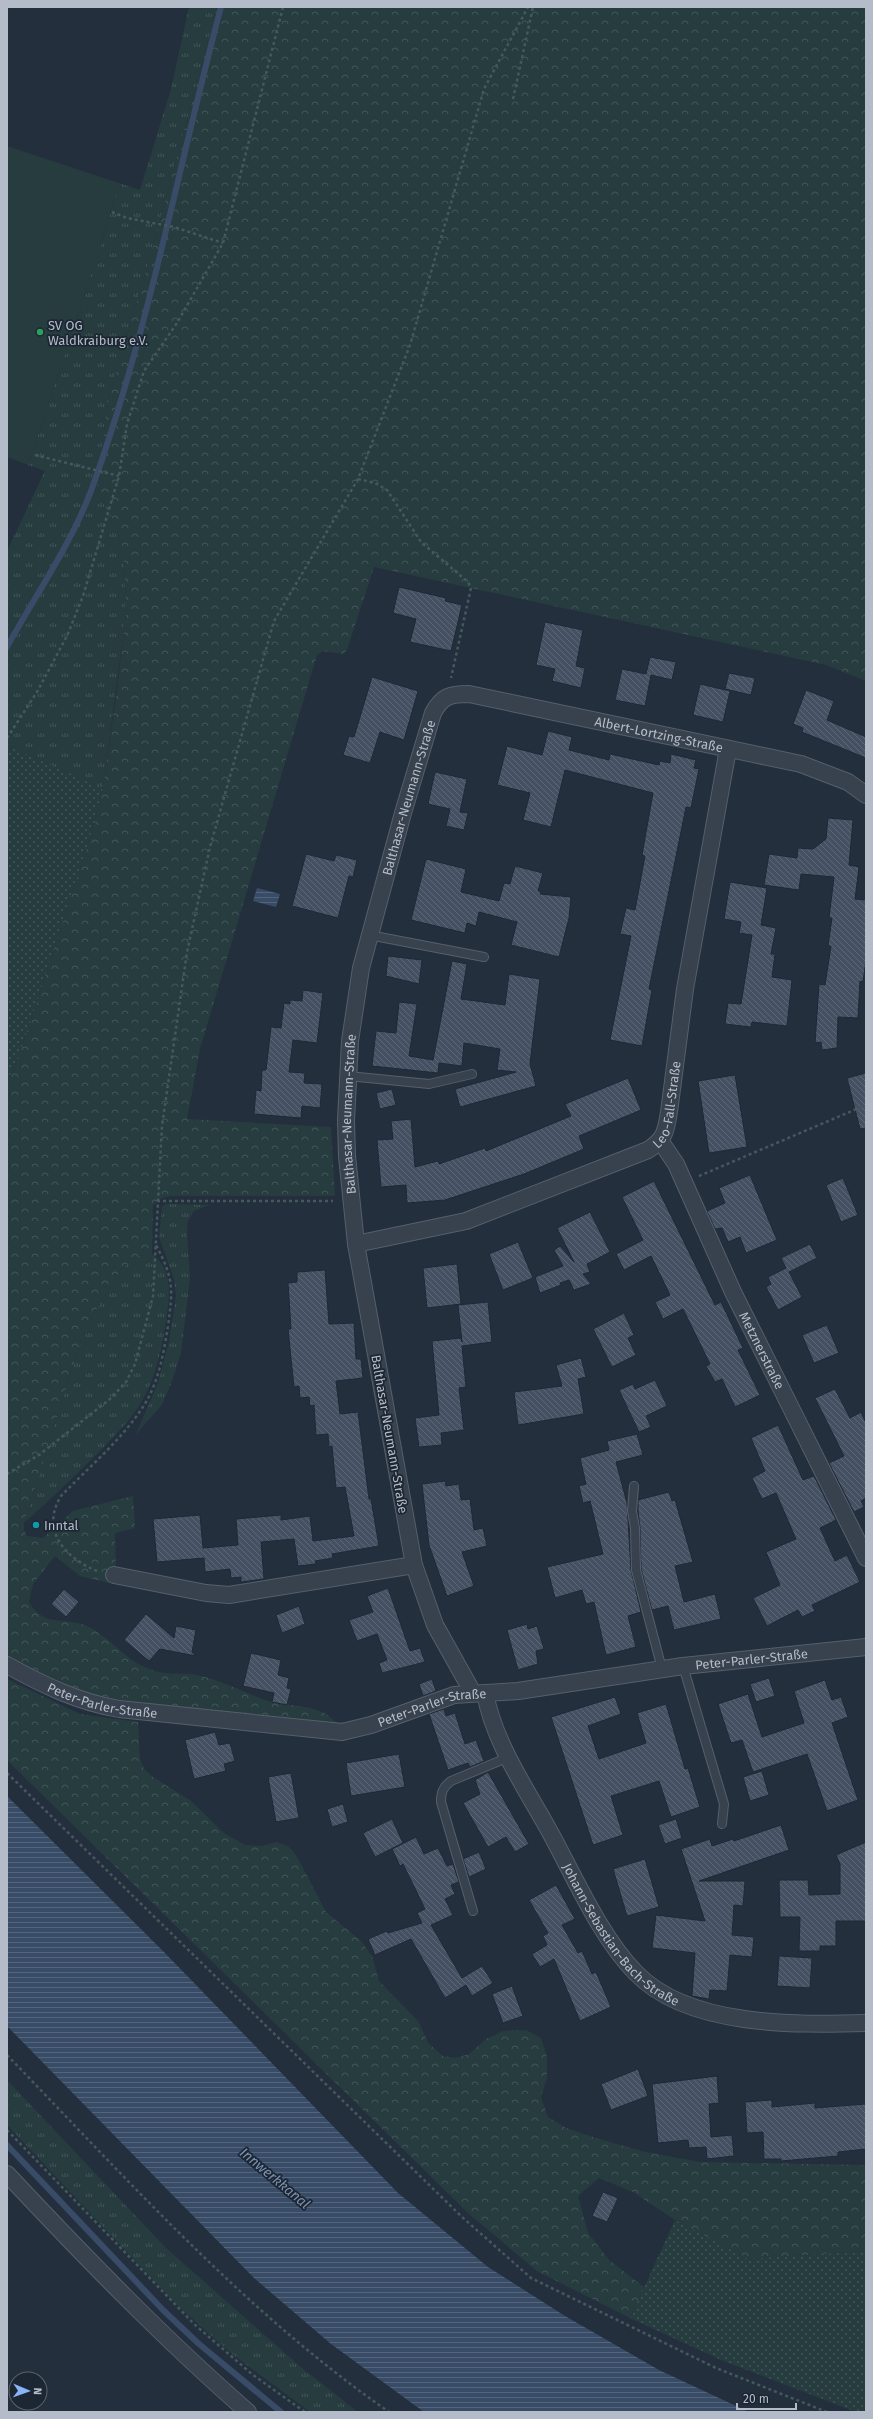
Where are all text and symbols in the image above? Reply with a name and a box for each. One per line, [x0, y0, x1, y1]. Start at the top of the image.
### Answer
place label: SV OG Waldkraiburg e.V. [48, 318, 148, 348]
marker: SV OG Waldkraiburg e.V. [35, 327, 45, 337]
street label: Albert-Lortzing-Straße [593, 714, 724, 755]
street label: Balthasar-Neumann-Straße [379, 718, 438, 877]
street label: Balthasar-Neumann-Straße [339, 1033, 359, 1195]
street label: Leo-Fall-Straße [650, 1060, 684, 1151]
street label: Metznerstraße [736, 1309, 787, 1392]
street label: Balthasar-Neumann-Straße [368, 1354, 411, 1514]
place label: Inntal [44, 1518, 79, 1533]
marker: Inntal [31, 1520, 41, 1530]
street label: Peter-Parler-Straße [694, 1646, 809, 1673]
street label: Peter-Parler-Straße [45, 1680, 158, 1721]
street label: Peter-Parler-Straße [376, 1686, 487, 1730]
street label: Johann-Sebastian-Bach-Straße [560, 1861, 682, 2009]
water label: Innwerkkanal [236, 2144, 313, 2213]
north arrow [8, 2371, 48, 2411]
scale bar [737, 2385, 796, 2411]
text: N [31, 2387, 44, 2395]
text: 20 m [743, 2392, 769, 2406]

